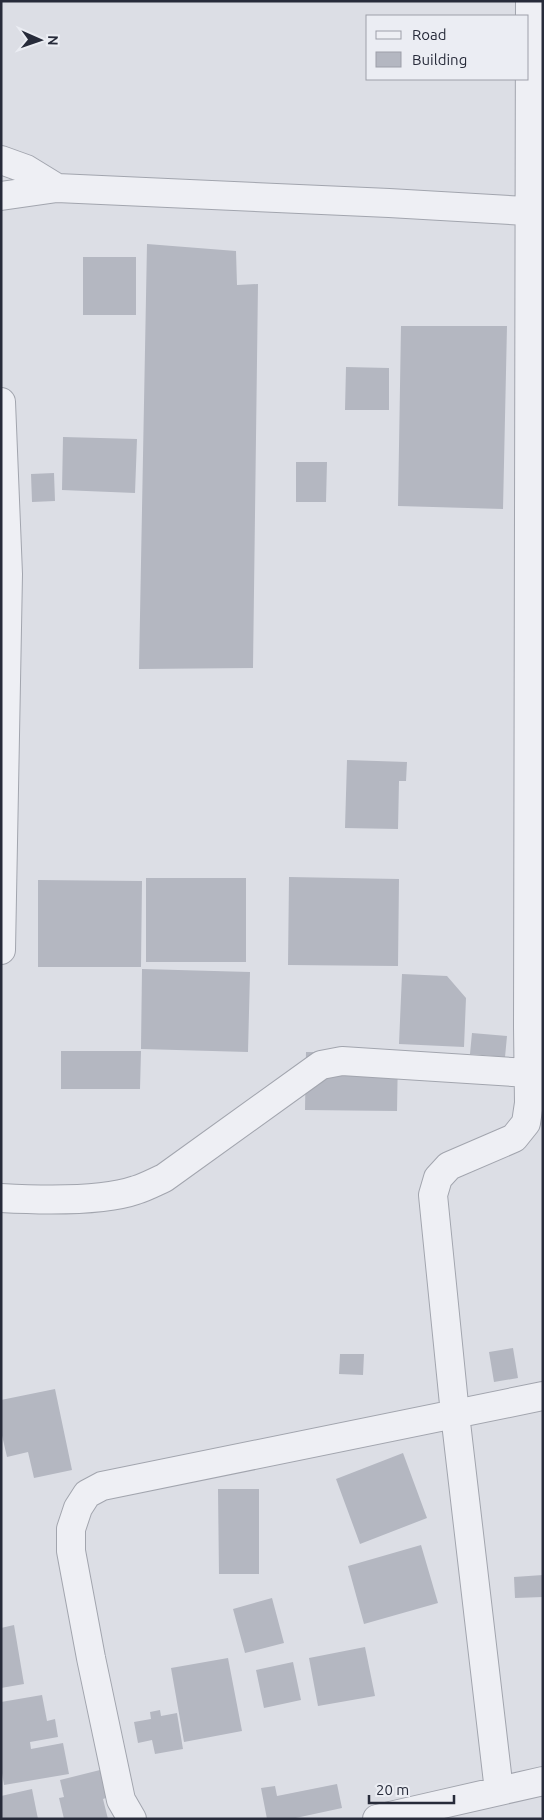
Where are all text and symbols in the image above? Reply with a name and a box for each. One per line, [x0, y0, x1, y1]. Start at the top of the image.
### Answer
north arrow [15, 15, 65, 65]
legend [366, 15, 529, 80]
text: Road [412, 26, 447, 43]
text: N [45, 35, 61, 46]
text: Building [412, 51, 467, 68]
scale bar [369, 1772, 454, 1804]
text: 20 m [376, 1781, 409, 1798]

